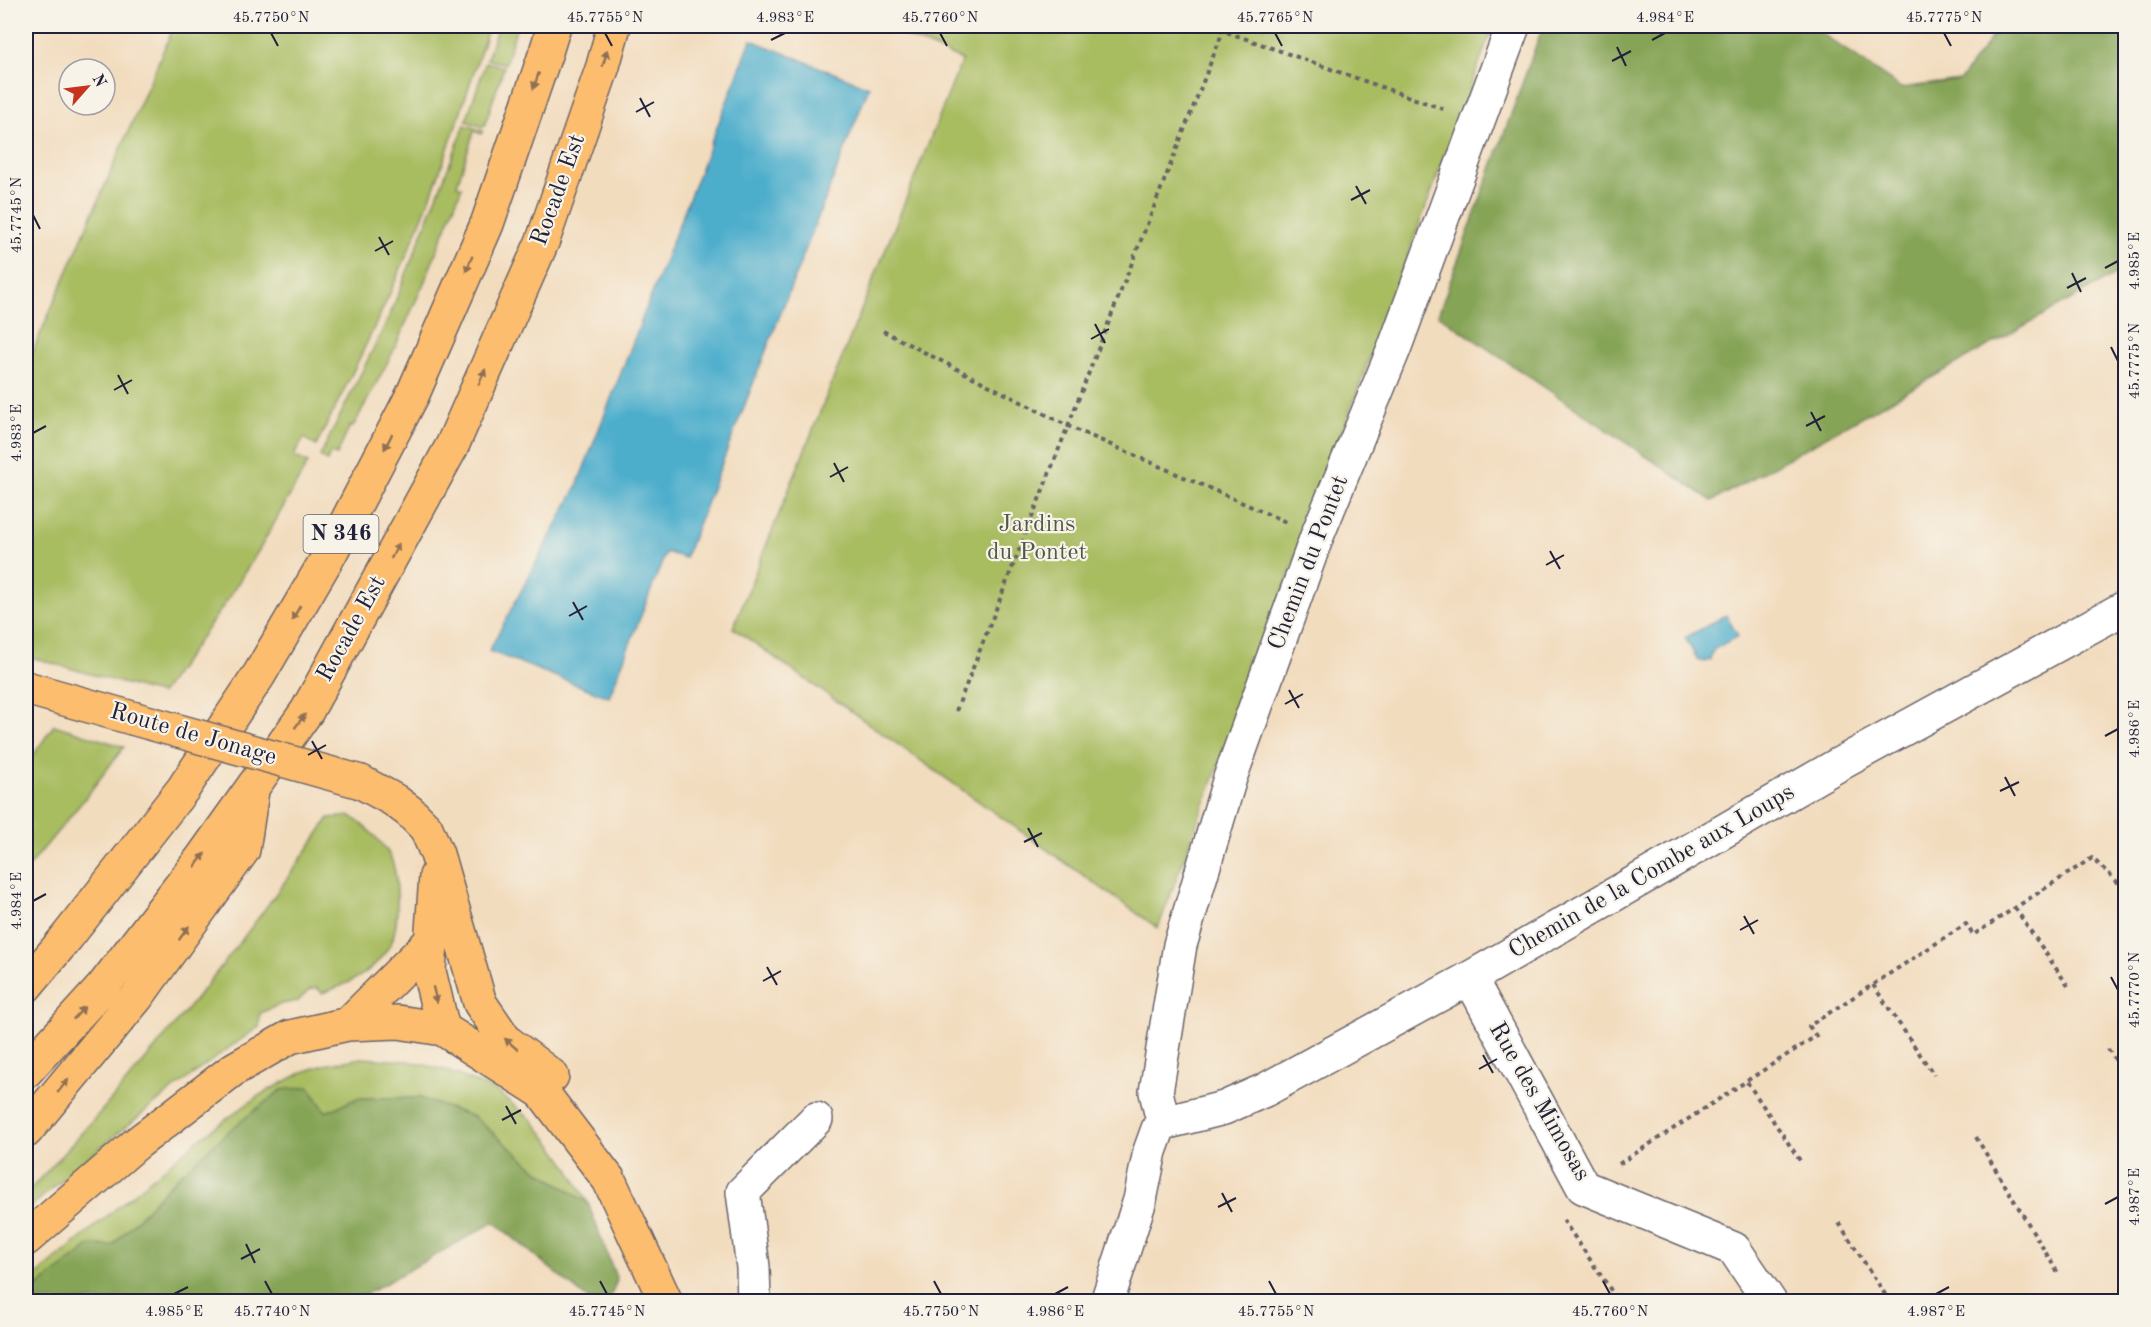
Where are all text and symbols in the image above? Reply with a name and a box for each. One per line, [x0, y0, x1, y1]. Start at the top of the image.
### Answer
text: 45.7750°N [233, 11, 310, 26]
text: 45.7755°N [567, 11, 644, 26]
text: 4.983°E [756, 11, 814, 26]
text: 45.7760°N [902, 11, 979, 26]
text: 45.7765°N [1237, 11, 1314, 26]
text: 4.984°E [1636, 11, 1694, 26]
text: 45.7775°N [1906, 11, 1983, 26]
one-way arrow [601, 49, 610, 67]
north arrow [57, 57, 117, 117]
text: N [89, 72, 109, 91]
one-way arrow [531, 72, 541, 90]
street label: Rocade Est [528, 131, 590, 249]
text: 45.7745°N [10, 176, 25, 253]
text: 4.985°E [2128, 232, 2143, 290]
one-way arrow [464, 256, 474, 274]
text: 45.7775°N [2128, 322, 2143, 399]
one-way arrow [478, 368, 487, 386]
text: 4.983°E [10, 404, 25, 462]
one-way arrow [384, 433, 393, 450]
street label: Chemin du Pontet [1265, 472, 1353, 654]
park label: Jardins du Pontet [987, 513, 1087, 565]
road number: N 346 [304, 515, 378, 553]
one-way arrow [390, 542, 400, 559]
street label: Rocade Est [313, 572, 391, 686]
one-way arrow [290, 605, 301, 621]
street label: Route de Jonage [107, 700, 279, 770]
text: 4.986°E [2128, 700, 2143, 758]
one-way arrow [293, 714, 305, 729]
street label: Chemin de la Combe aux Loups [1505, 780, 1799, 964]
one-way arrow [194, 852, 206, 868]
text: 4.984°E [10, 872, 25, 930]
one-way arrow [177, 925, 189, 940]
text: 45.7770°N [2128, 951, 2143, 1028]
one-way arrow [430, 986, 440, 1004]
one-way arrow [72, 1005, 86, 1020]
street label: Rue des Mimosas [1484, 1019, 1594, 1185]
one-way arrow [504, 1037, 519, 1051]
one-way arrow [56, 1079, 69, 1094]
text: 4.987°E [2128, 1168, 2143, 1226]
text: 4.985°E [145, 1305, 203, 1320]
text: 45.7740°N [234, 1305, 311, 1320]
text: 45.7745°N [569, 1305, 646, 1320]
text: 45.7750°N [903, 1305, 980, 1320]
text: 4.986°E [1026, 1305, 1084, 1320]
text: 45.7755°N [1238, 1305, 1315, 1320]
text: 45.7760°N [1572, 1305, 1649, 1320]
text: 4.987°E [1907, 1305, 1965, 1320]

